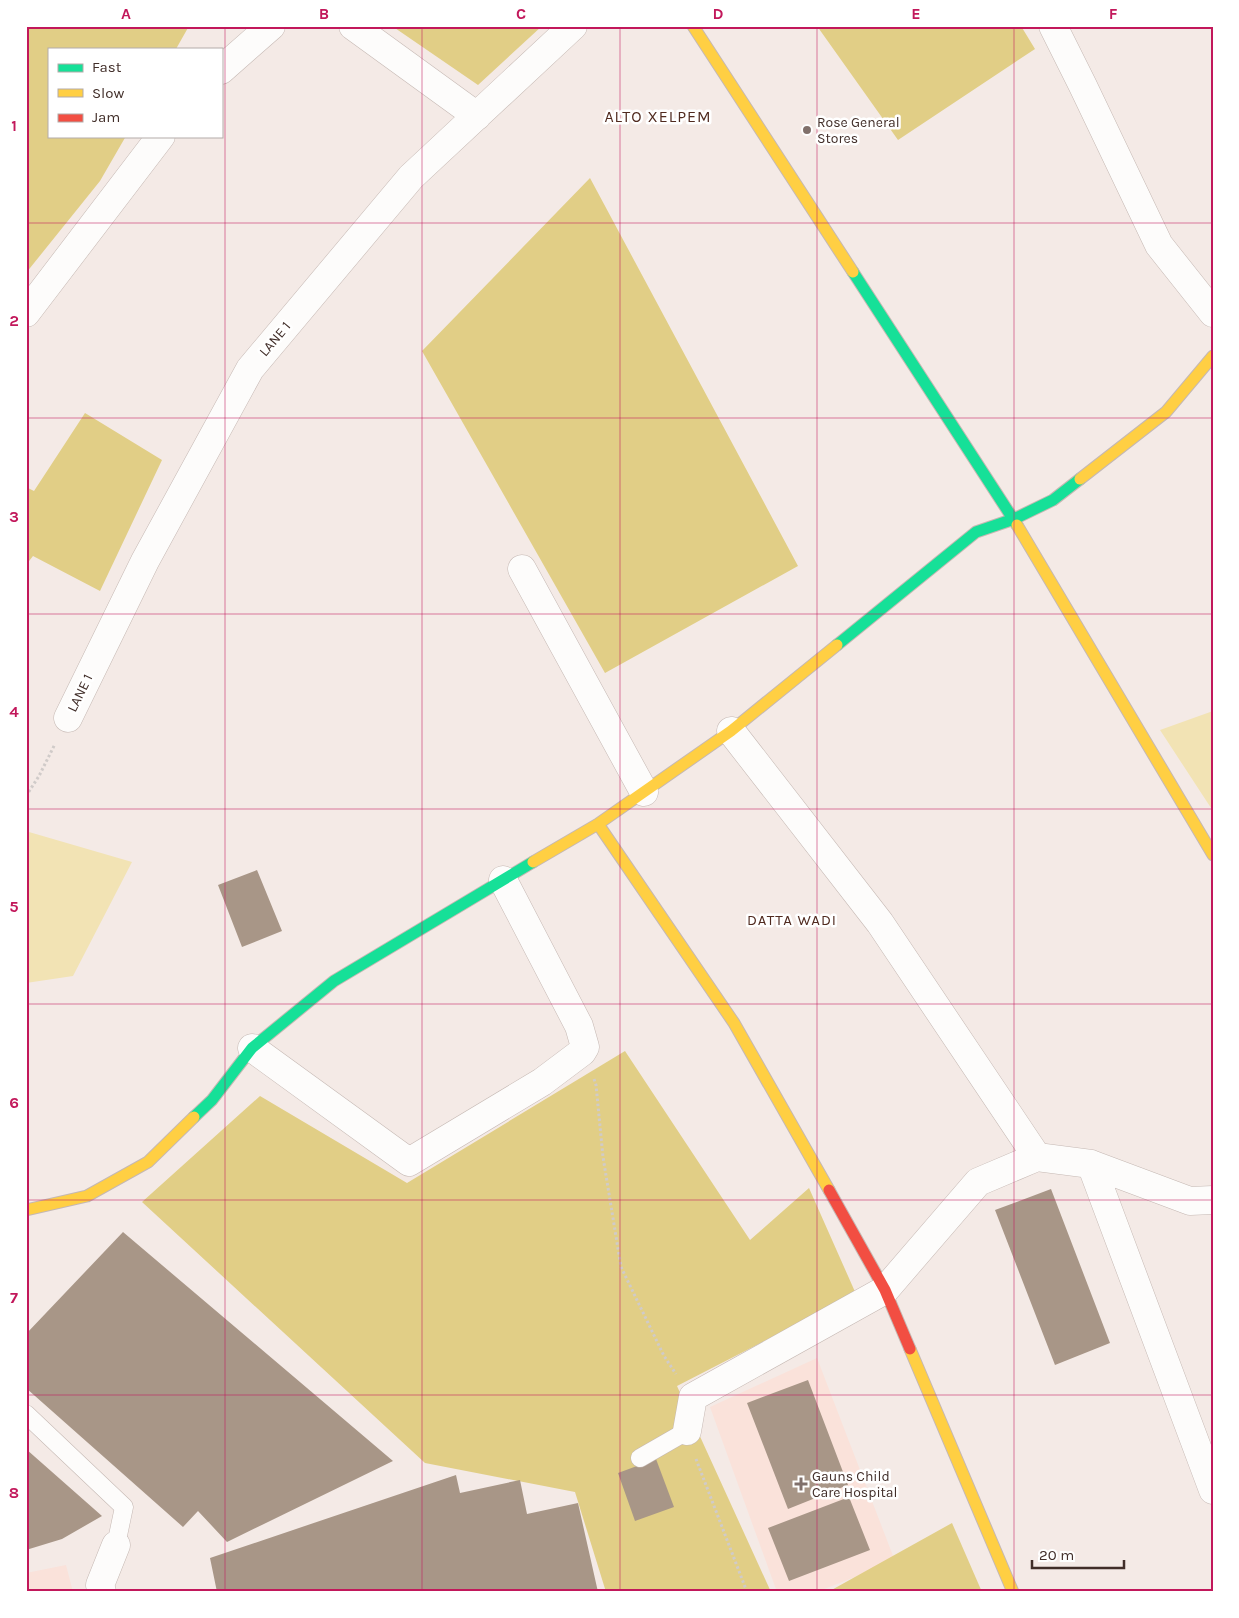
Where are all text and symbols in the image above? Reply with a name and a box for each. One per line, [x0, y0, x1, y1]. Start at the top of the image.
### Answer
text: A [121, 4, 131, 23]
text: B [319, 4, 329, 23]
text: C [516, 4, 526, 23]
text: D [713, 4, 724, 23]
text: E [911, 4, 921, 23]
text: F [1109, 4, 1118, 23]
legend [48, 48, 222, 138]
text: Fast [92, 58, 122, 76]
text: Slow [92, 84, 124, 102]
district label: ALTO XELPEM [604, 107, 712, 126]
text: Jam [92, 108, 120, 126]
place label: Rose General Stores [817, 114, 900, 147]
text: 1 [11, 116, 17, 135]
marker: Rose General Stores [801, 124, 813, 136]
text: 2 [9, 311, 19, 330]
street label: LANE 1 [256, 318, 294, 360]
text: 3 [9, 507, 19, 526]
street label: LANE 1 [64, 671, 96, 715]
text: 4 [9, 702, 19, 721]
text: 5 [9, 897, 19, 916]
district label: DATTA WADI [747, 911, 837, 929]
text: 6 [9, 1093, 19, 1112]
text: 7 [10, 1288, 18, 1307]
place label: Gauns Child Care Hospital [812, 1468, 897, 1501]
marker: Gauns Child Care Hospital [794, 1477, 808, 1491]
text: 8 [9, 1483, 19, 1502]
scale bar [1032, 1538, 1124, 1570]
text: 20 m [1039, 1546, 1074, 1564]

